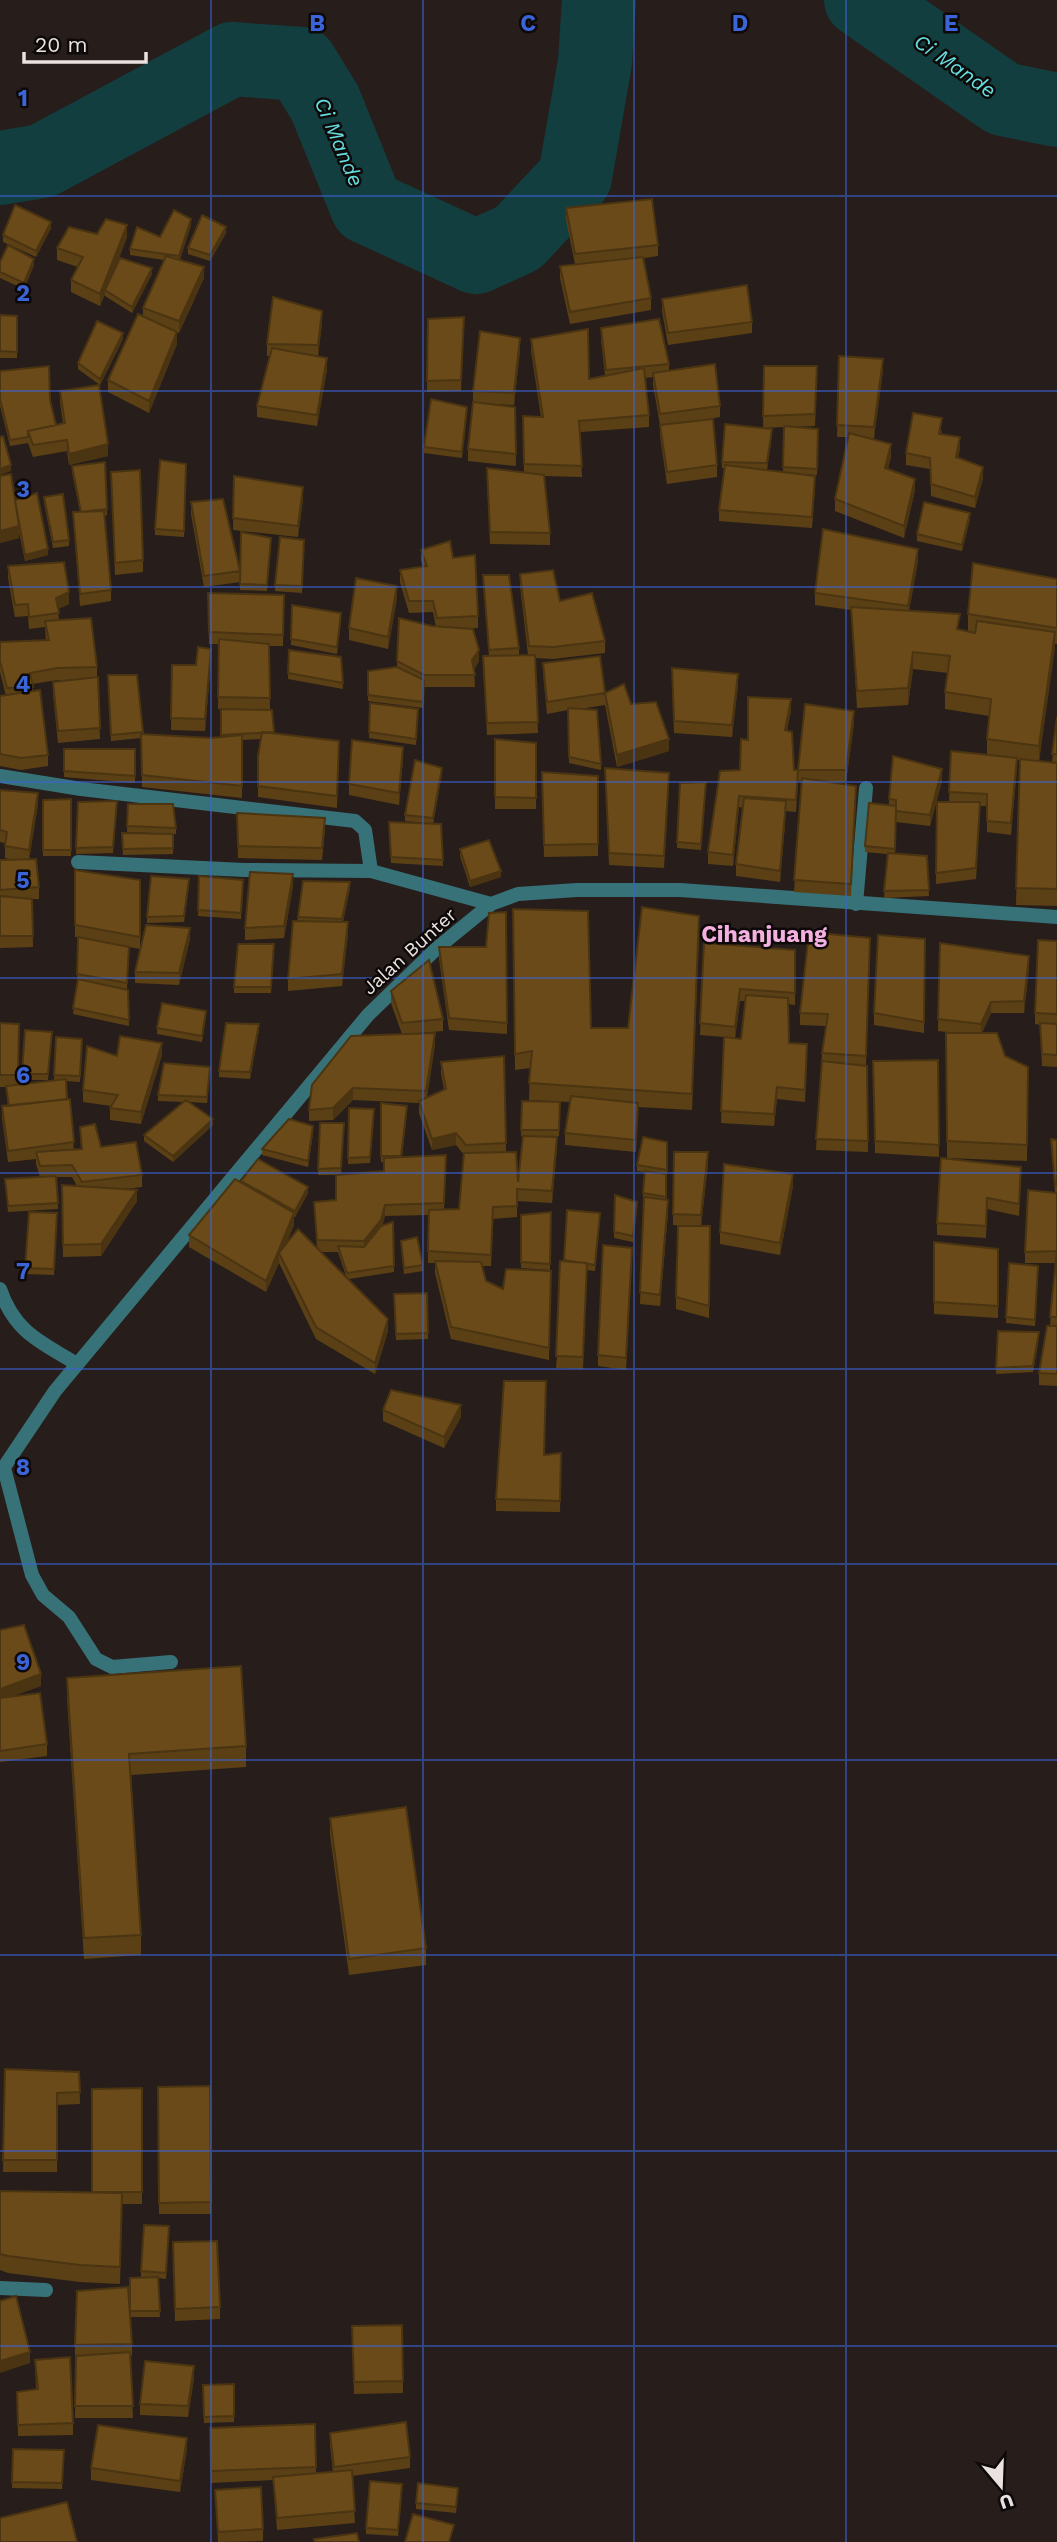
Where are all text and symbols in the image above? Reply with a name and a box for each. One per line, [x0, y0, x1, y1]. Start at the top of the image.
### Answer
text: B [309, 10, 325, 37]
text: C [520, 10, 536, 37]
text: D [732, 10, 748, 37]
text: E [944, 10, 958, 37]
scale bar [24, 21, 147, 65]
water label: Ci Mande [909, 28, 1001, 103]
text: 20 m [35, 32, 87, 57]
text: 1 [18, 85, 28, 112]
water label: Ci Mande [310, 93, 369, 190]
text: 2 [16, 280, 30, 307]
text: 3 [16, 476, 30, 503]
text: 4 [16, 671, 31, 698]
text: 5 [16, 867, 30, 894]
street label: Jalan Bunter [358, 903, 461, 1000]
district label: Cihanjuang [701, 921, 827, 948]
text: 6 [16, 1062, 30, 1089]
text: 7 [16, 1258, 30, 1285]
text: 8 [16, 1454, 30, 1481]
text: 9 [16, 1649, 30, 1676]
north arrow [966, 2451, 1036, 2521]
text: U [996, 2489, 1016, 2515]

